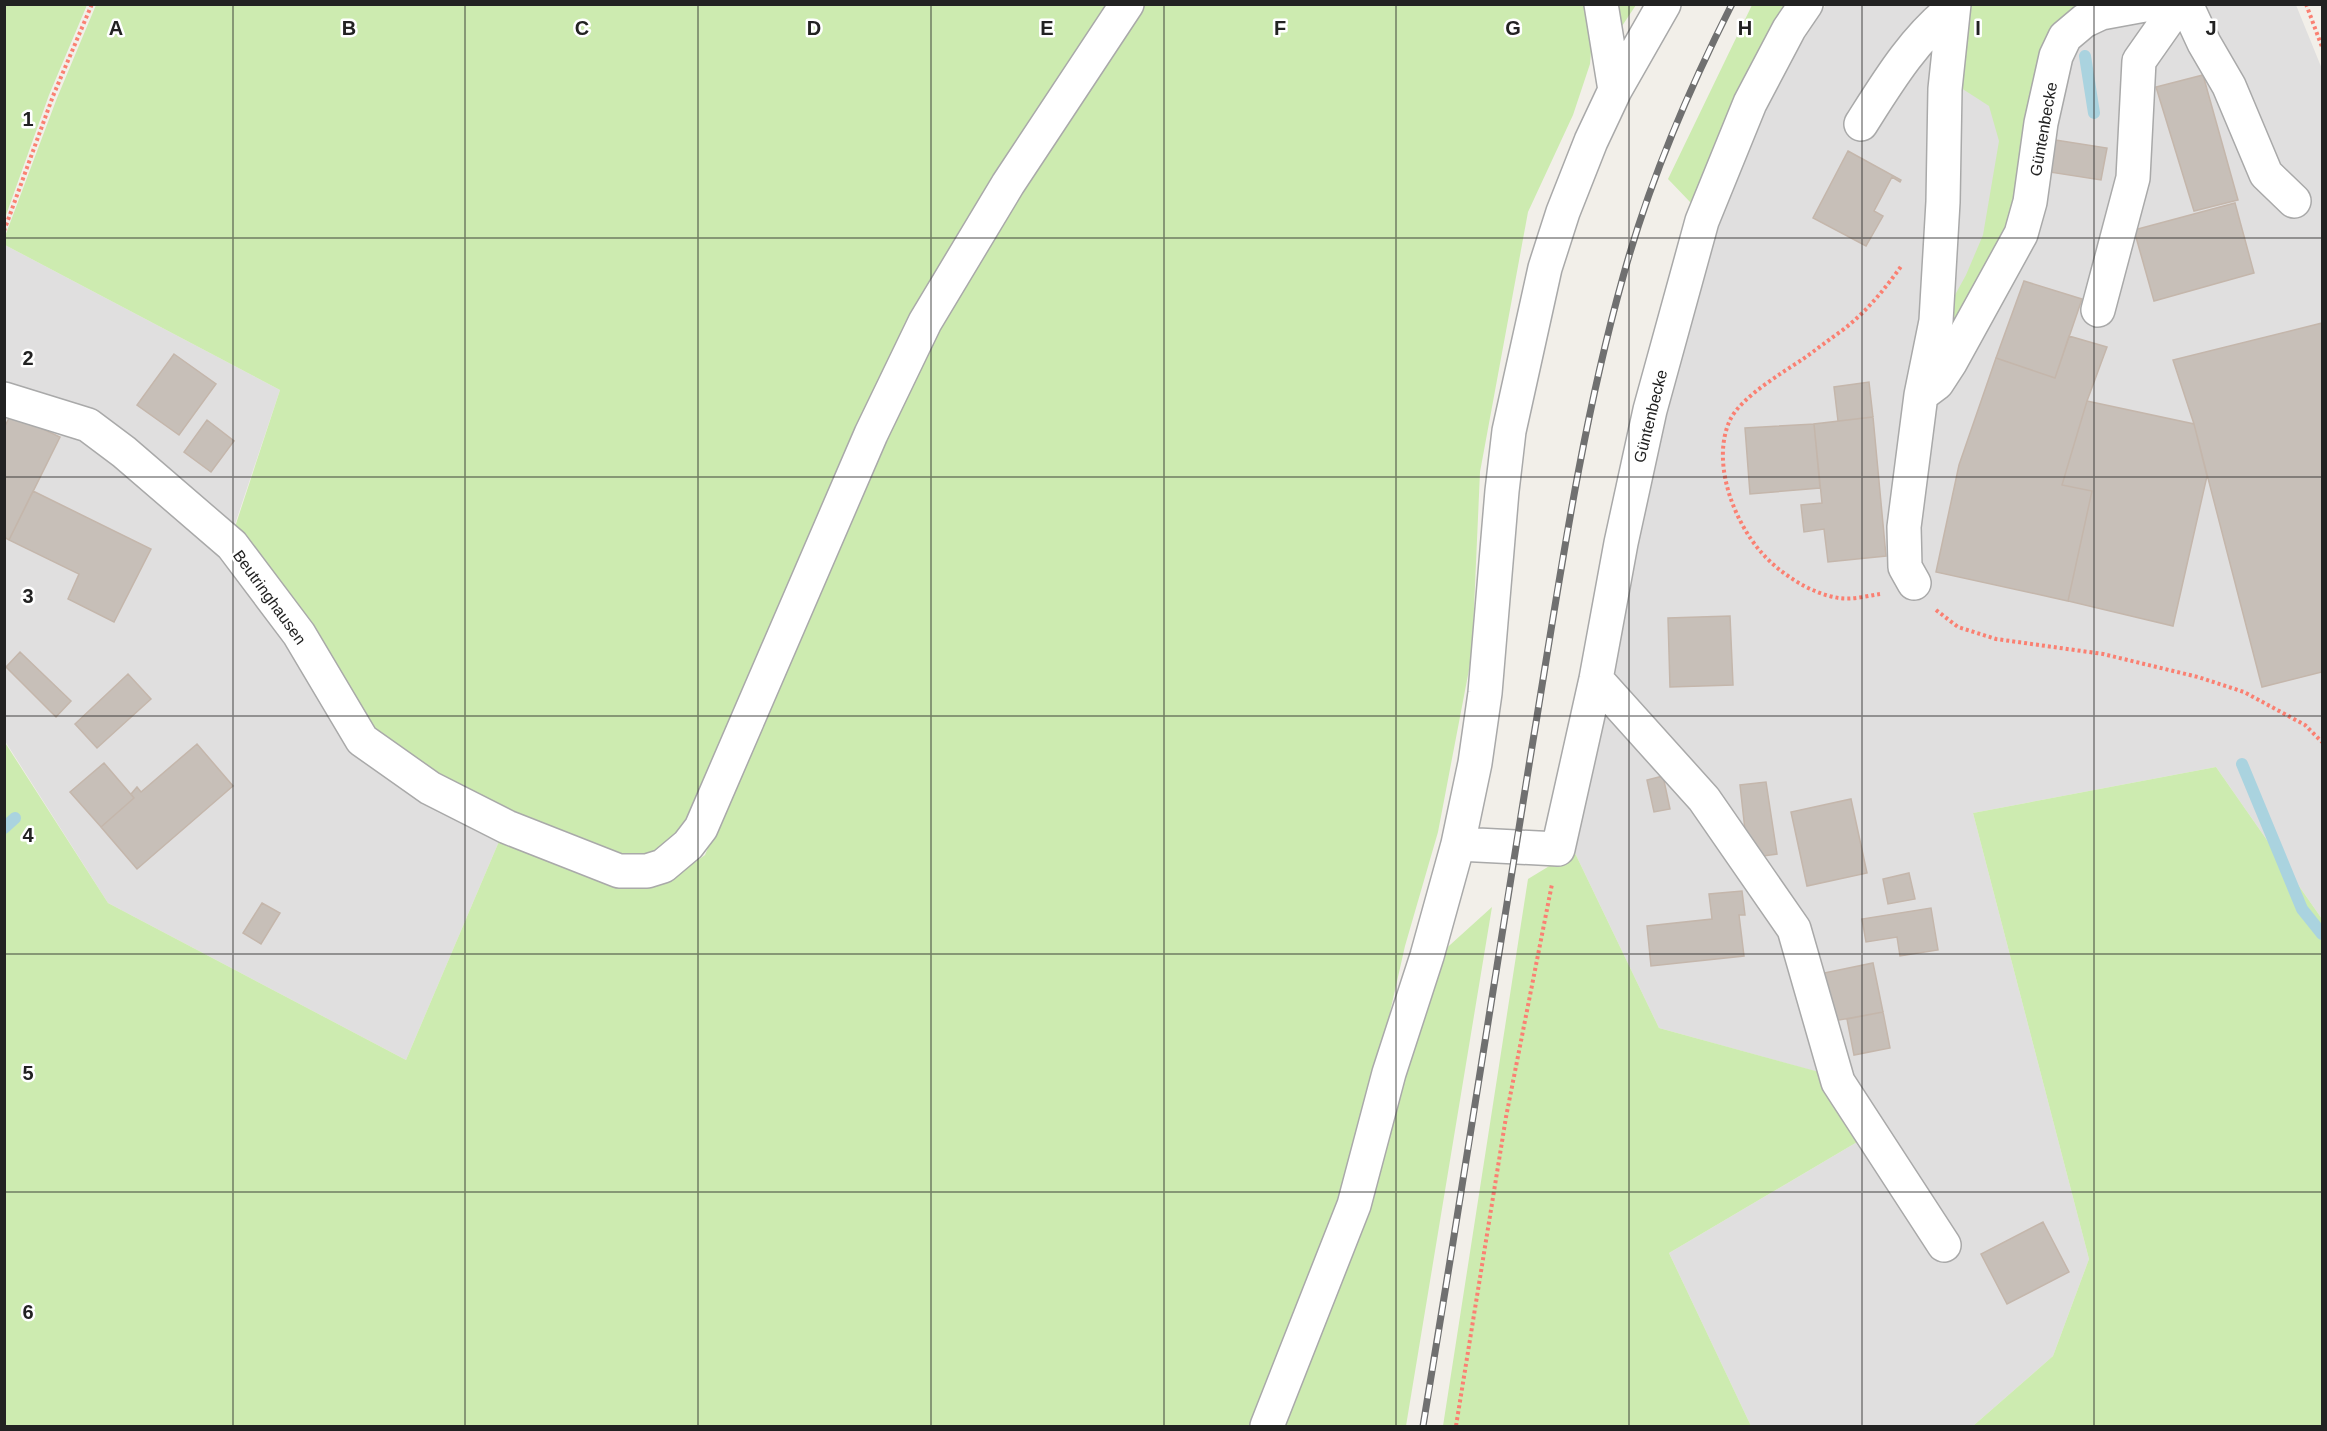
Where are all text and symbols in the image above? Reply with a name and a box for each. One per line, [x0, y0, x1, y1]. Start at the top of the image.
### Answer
text: A [109, 17, 123, 39]
text: B [342, 17, 356, 39]
text: C [575, 17, 589, 39]
text: D [807, 17, 821, 39]
text: E [1040, 17, 1054, 39]
text: F [1274, 17, 1286, 39]
text: G [1505, 17, 1521, 39]
text: H [1738, 17, 1752, 39]
text: I [1975, 17, 1981, 39]
text: J [2205, 17, 2217, 39]
street label: Güntenbecke [2027, 81, 2060, 177]
text: 1 [22, 108, 34, 130]
text: 2 [22, 347, 34, 369]
street label: Güntenbecke [1631, 368, 1670, 464]
street label: Beutringhausen [230, 547, 309, 648]
text: 3 [22, 585, 34, 607]
text: 4 [22, 824, 34, 846]
text: 5 [22, 1062, 34, 1084]
text: 6 [22, 1301, 34, 1323]

